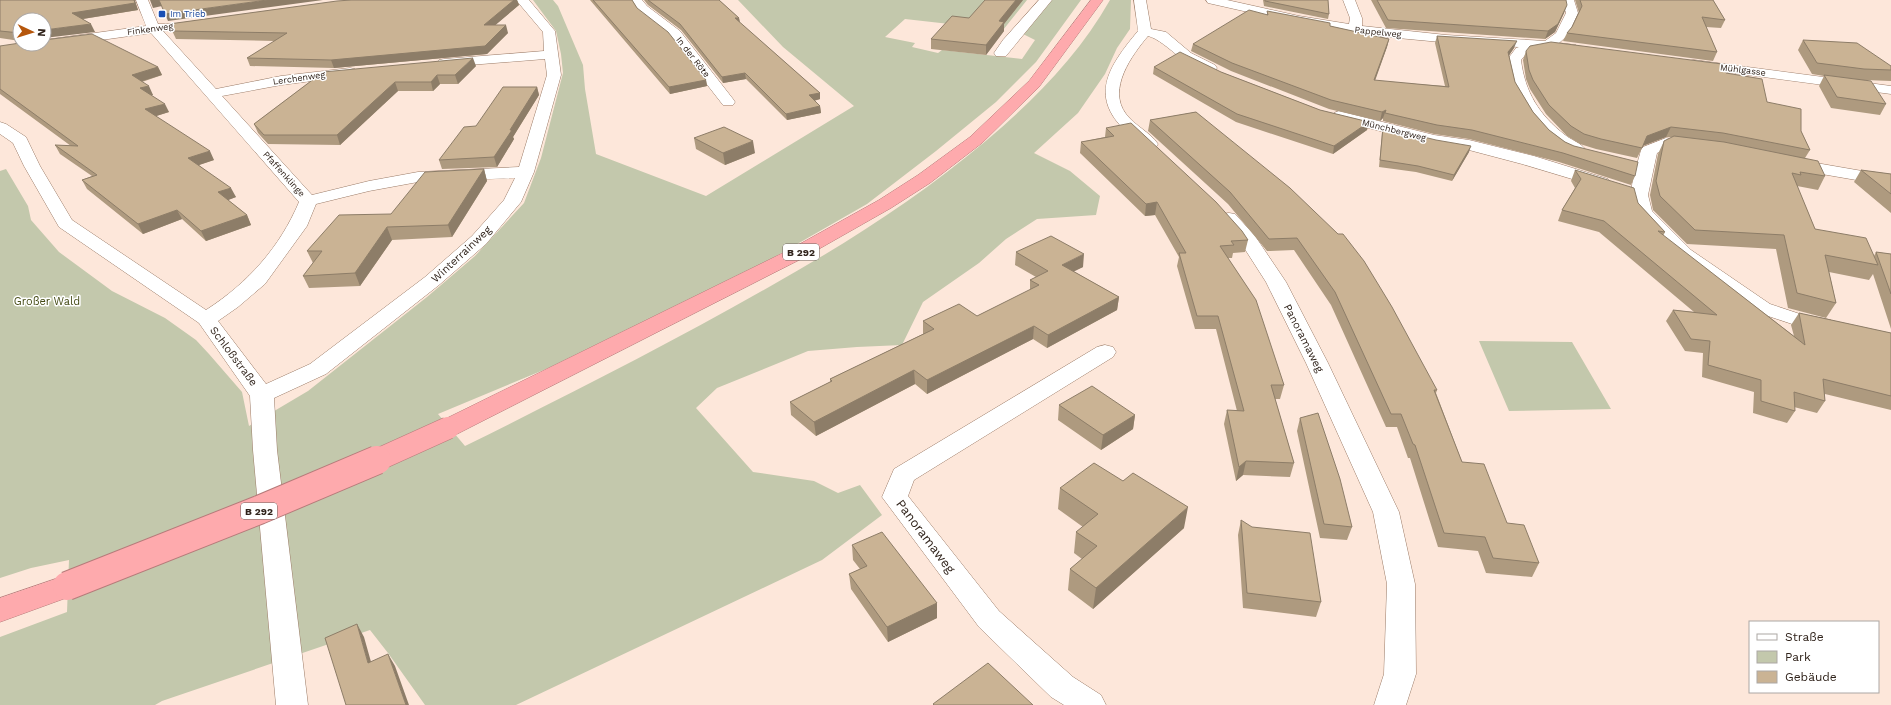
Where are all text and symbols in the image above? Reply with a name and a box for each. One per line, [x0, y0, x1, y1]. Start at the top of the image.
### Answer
marker: Im Trieb [157, 9, 167, 19]
place label: Im Trieb [170, 9, 206, 19]
north arrow [12, 12, 52, 52]
street label: Finkenweg [126, 21, 174, 37]
street label: Pappelweg [1354, 25, 1402, 39]
text: N [35, 28, 48, 37]
street label: In der Röte [674, 35, 712, 79]
street label: Mühlgasse [1720, 62, 1766, 78]
street label: Lerchenweg [272, 69, 326, 87]
street label: Münchbergweg [1361, 117, 1427, 143]
street label: Pfaffenklinge [261, 149, 307, 199]
street label: Winterrainweg [429, 223, 494, 285]
road number: B 292 [783, 244, 819, 260]
park label: Großer Wald [14, 295, 80, 308]
street label: Panoramaweg [1281, 302, 1326, 375]
street label: Schloßstraße [207, 324, 260, 389]
street label: Panoramaweg [893, 497, 958, 576]
road number: B 292 [241, 503, 277, 519]
legend [1749, 621, 1879, 693]
text: Straße [1785, 630, 1824, 644]
text: Park [1785, 650, 1811, 664]
text: Gebäude [1785, 670, 1837, 684]

